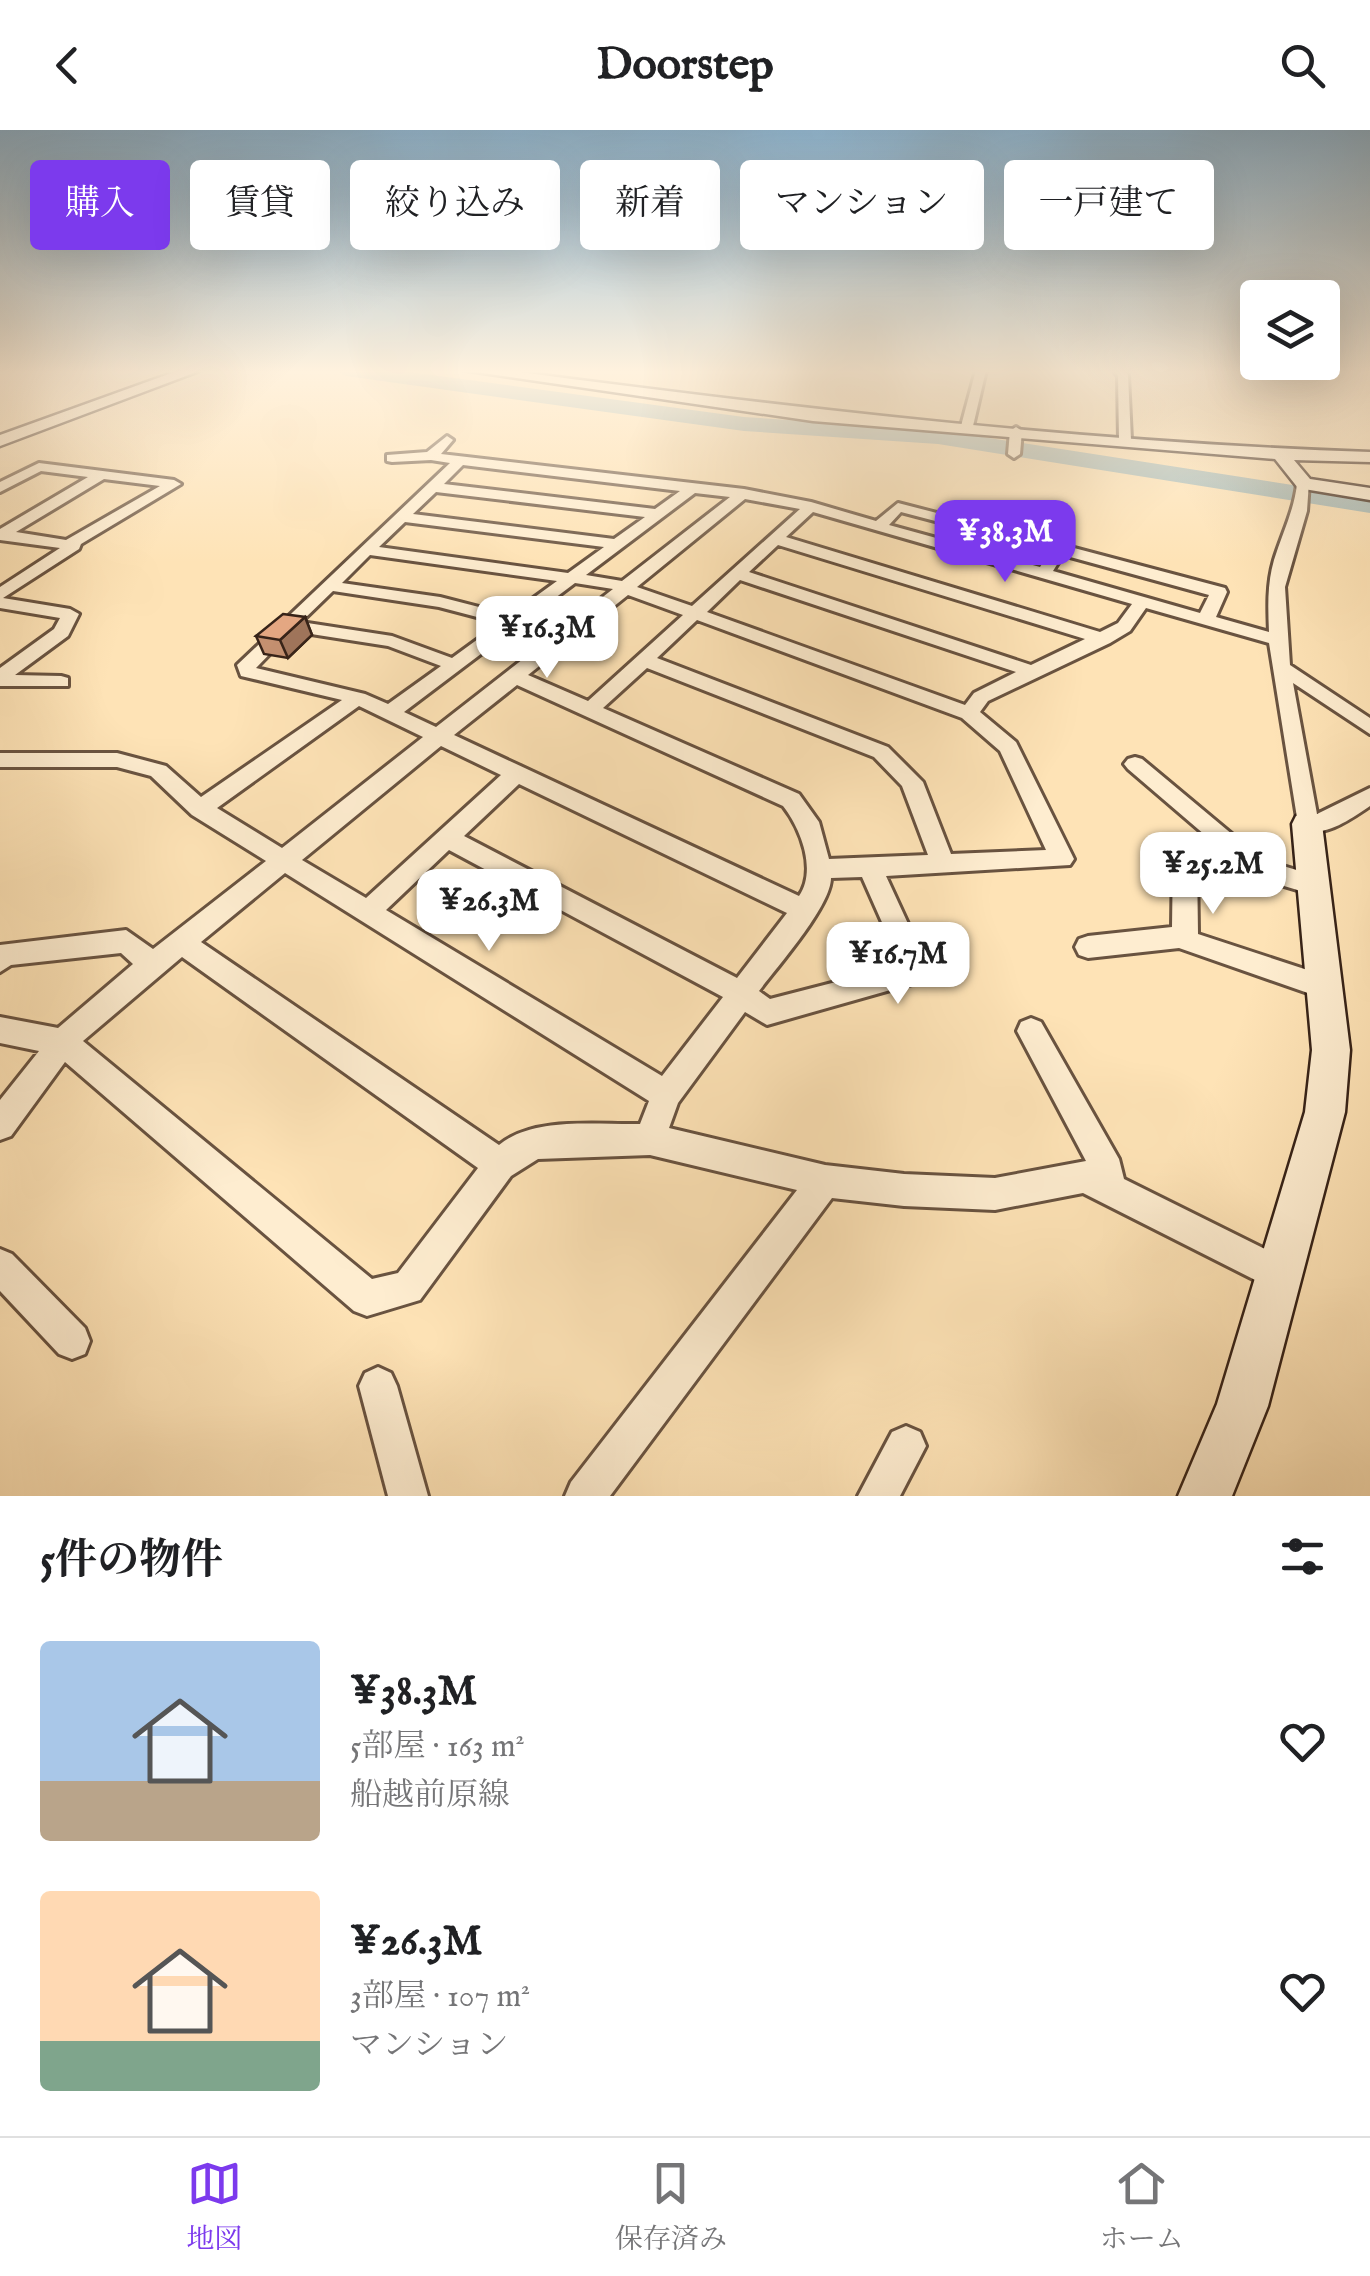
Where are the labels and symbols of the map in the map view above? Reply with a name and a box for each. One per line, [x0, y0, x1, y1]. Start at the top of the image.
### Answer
pin: ¥38.3M [924, 500, 1086, 585]
pin: ¥16.3M [466, 596, 628, 681]
pin: ¥25.2M [1132, 832, 1294, 917]
pin: ¥26.3M [408, 869, 570, 954]
pin: ¥16.7M [817, 922, 979, 1007]

